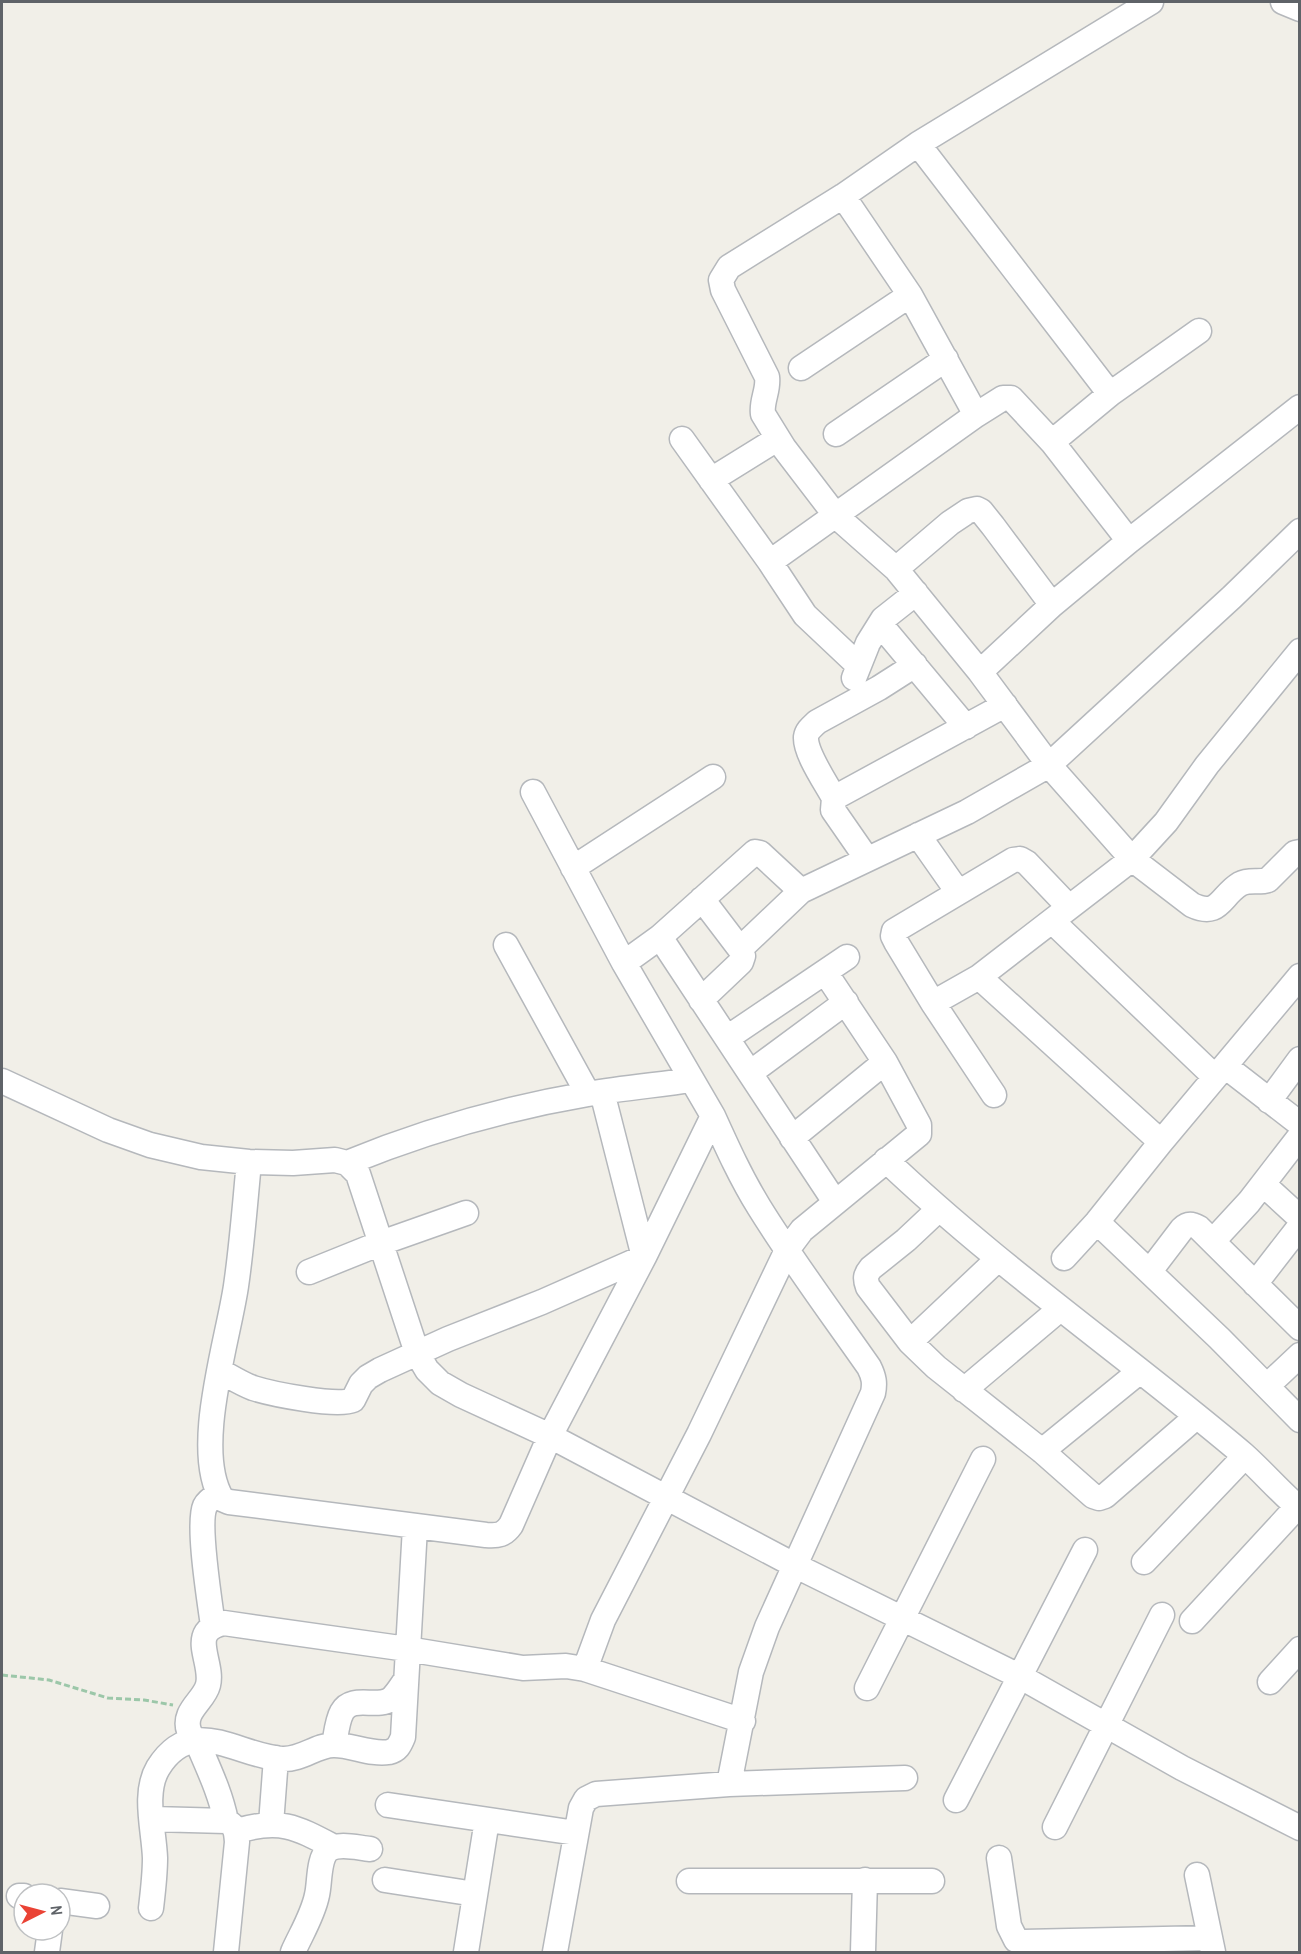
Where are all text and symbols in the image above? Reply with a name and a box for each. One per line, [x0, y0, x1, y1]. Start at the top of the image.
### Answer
north arrow [12, 1882, 72, 1942]
text: N [45, 1905, 68, 1916]

